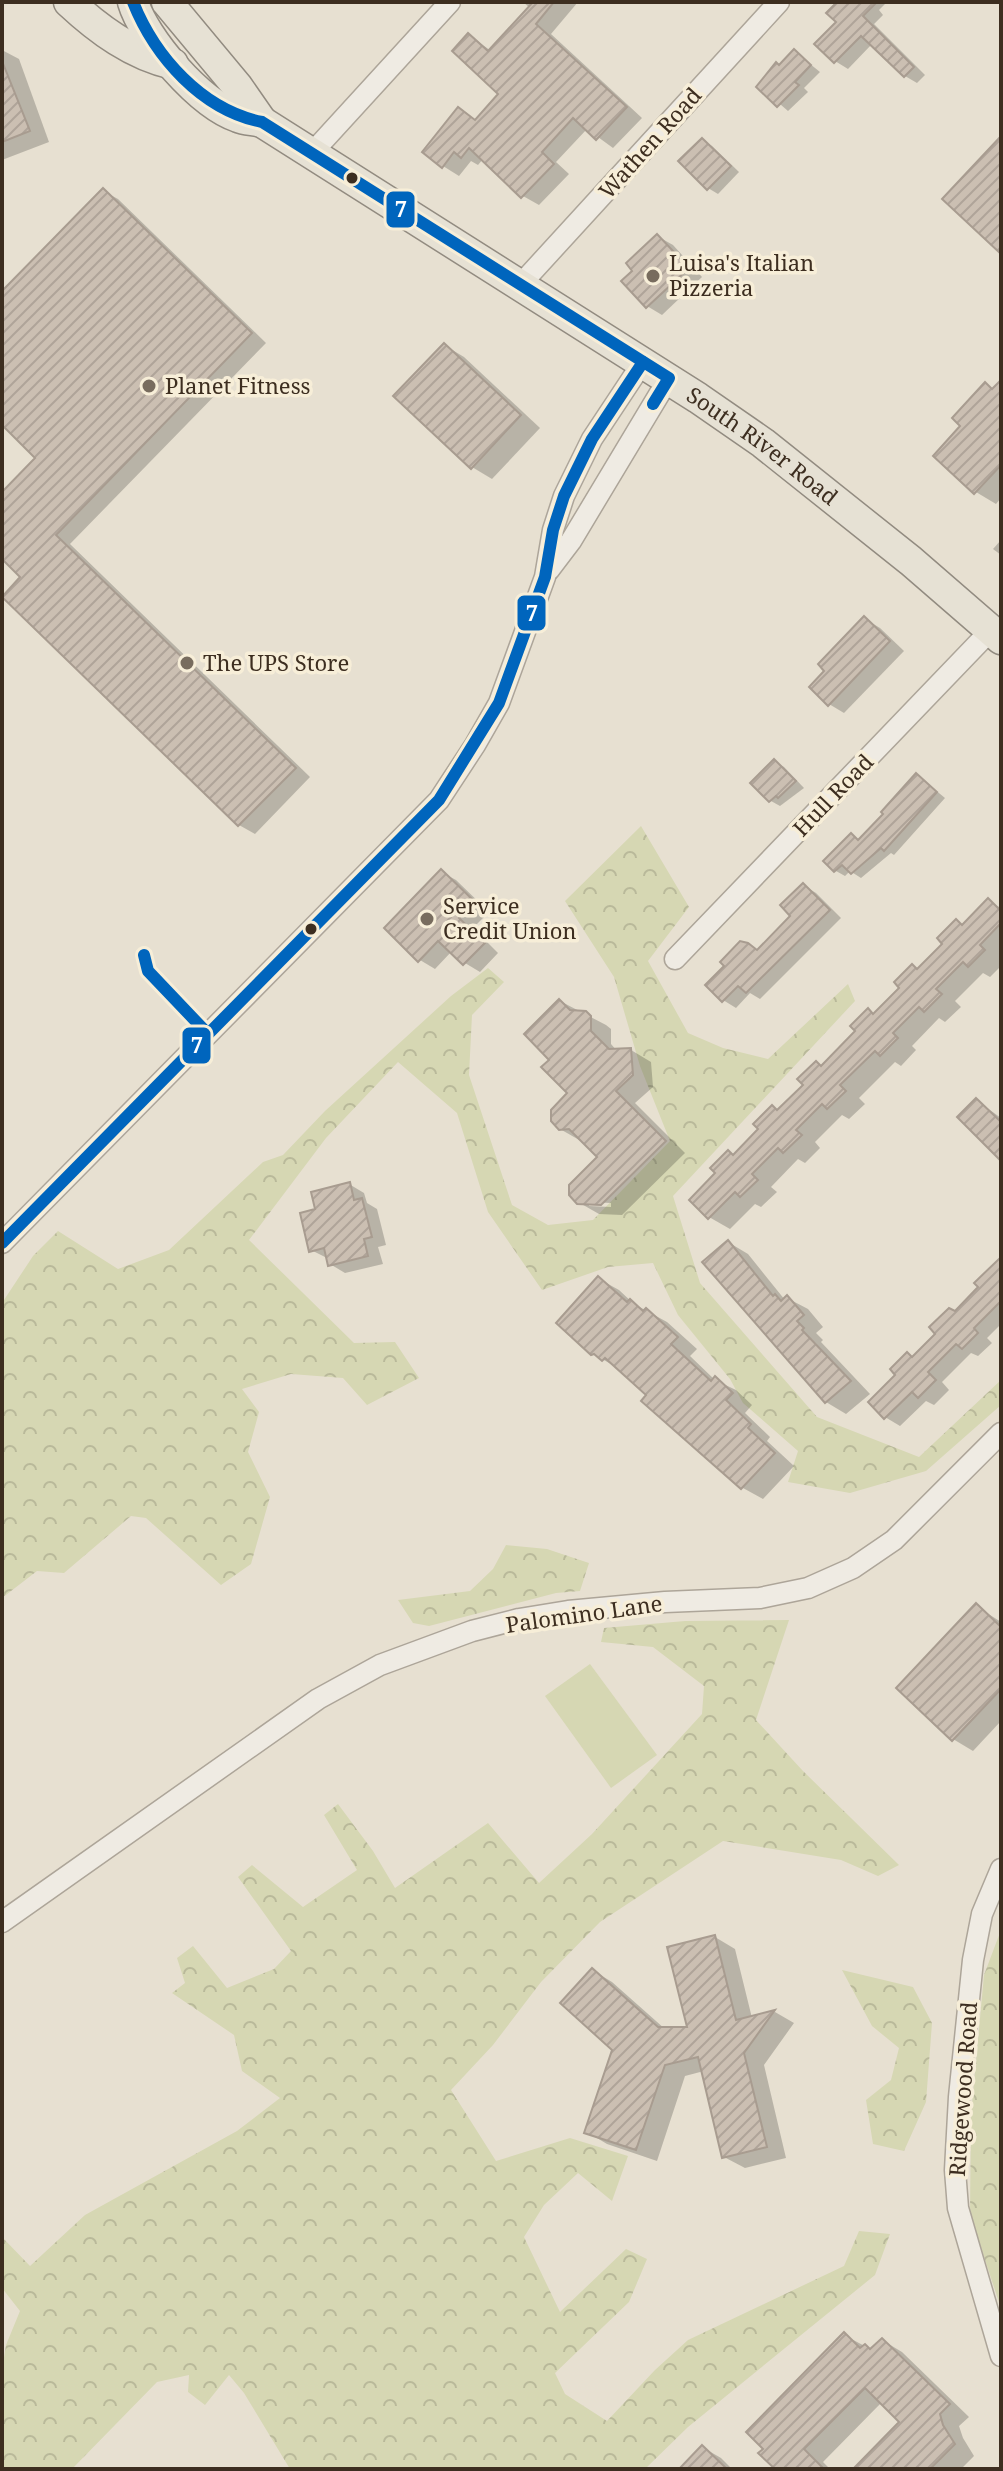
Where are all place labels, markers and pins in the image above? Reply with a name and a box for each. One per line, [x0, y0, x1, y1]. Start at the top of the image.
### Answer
unlabelled marker [344, 170, 360, 186]
place label: Luisa's Italian Pizzeria [669, 247, 814, 302]
marker: Luisa's Italian Pizzeria [644, 267, 662, 285]
place label: Planet Fitness [165, 370, 311, 400]
marker: Planet Fitness [140, 377, 158, 395]
place label: The UPS Store [203, 647, 349, 677]
marker: The UPS Store [178, 654, 196, 672]
place label: Service Credit Union [443, 890, 577, 945]
marker: Service Credit Union [418, 910, 436, 928]
unlabelled marker [303, 921, 319, 937]

